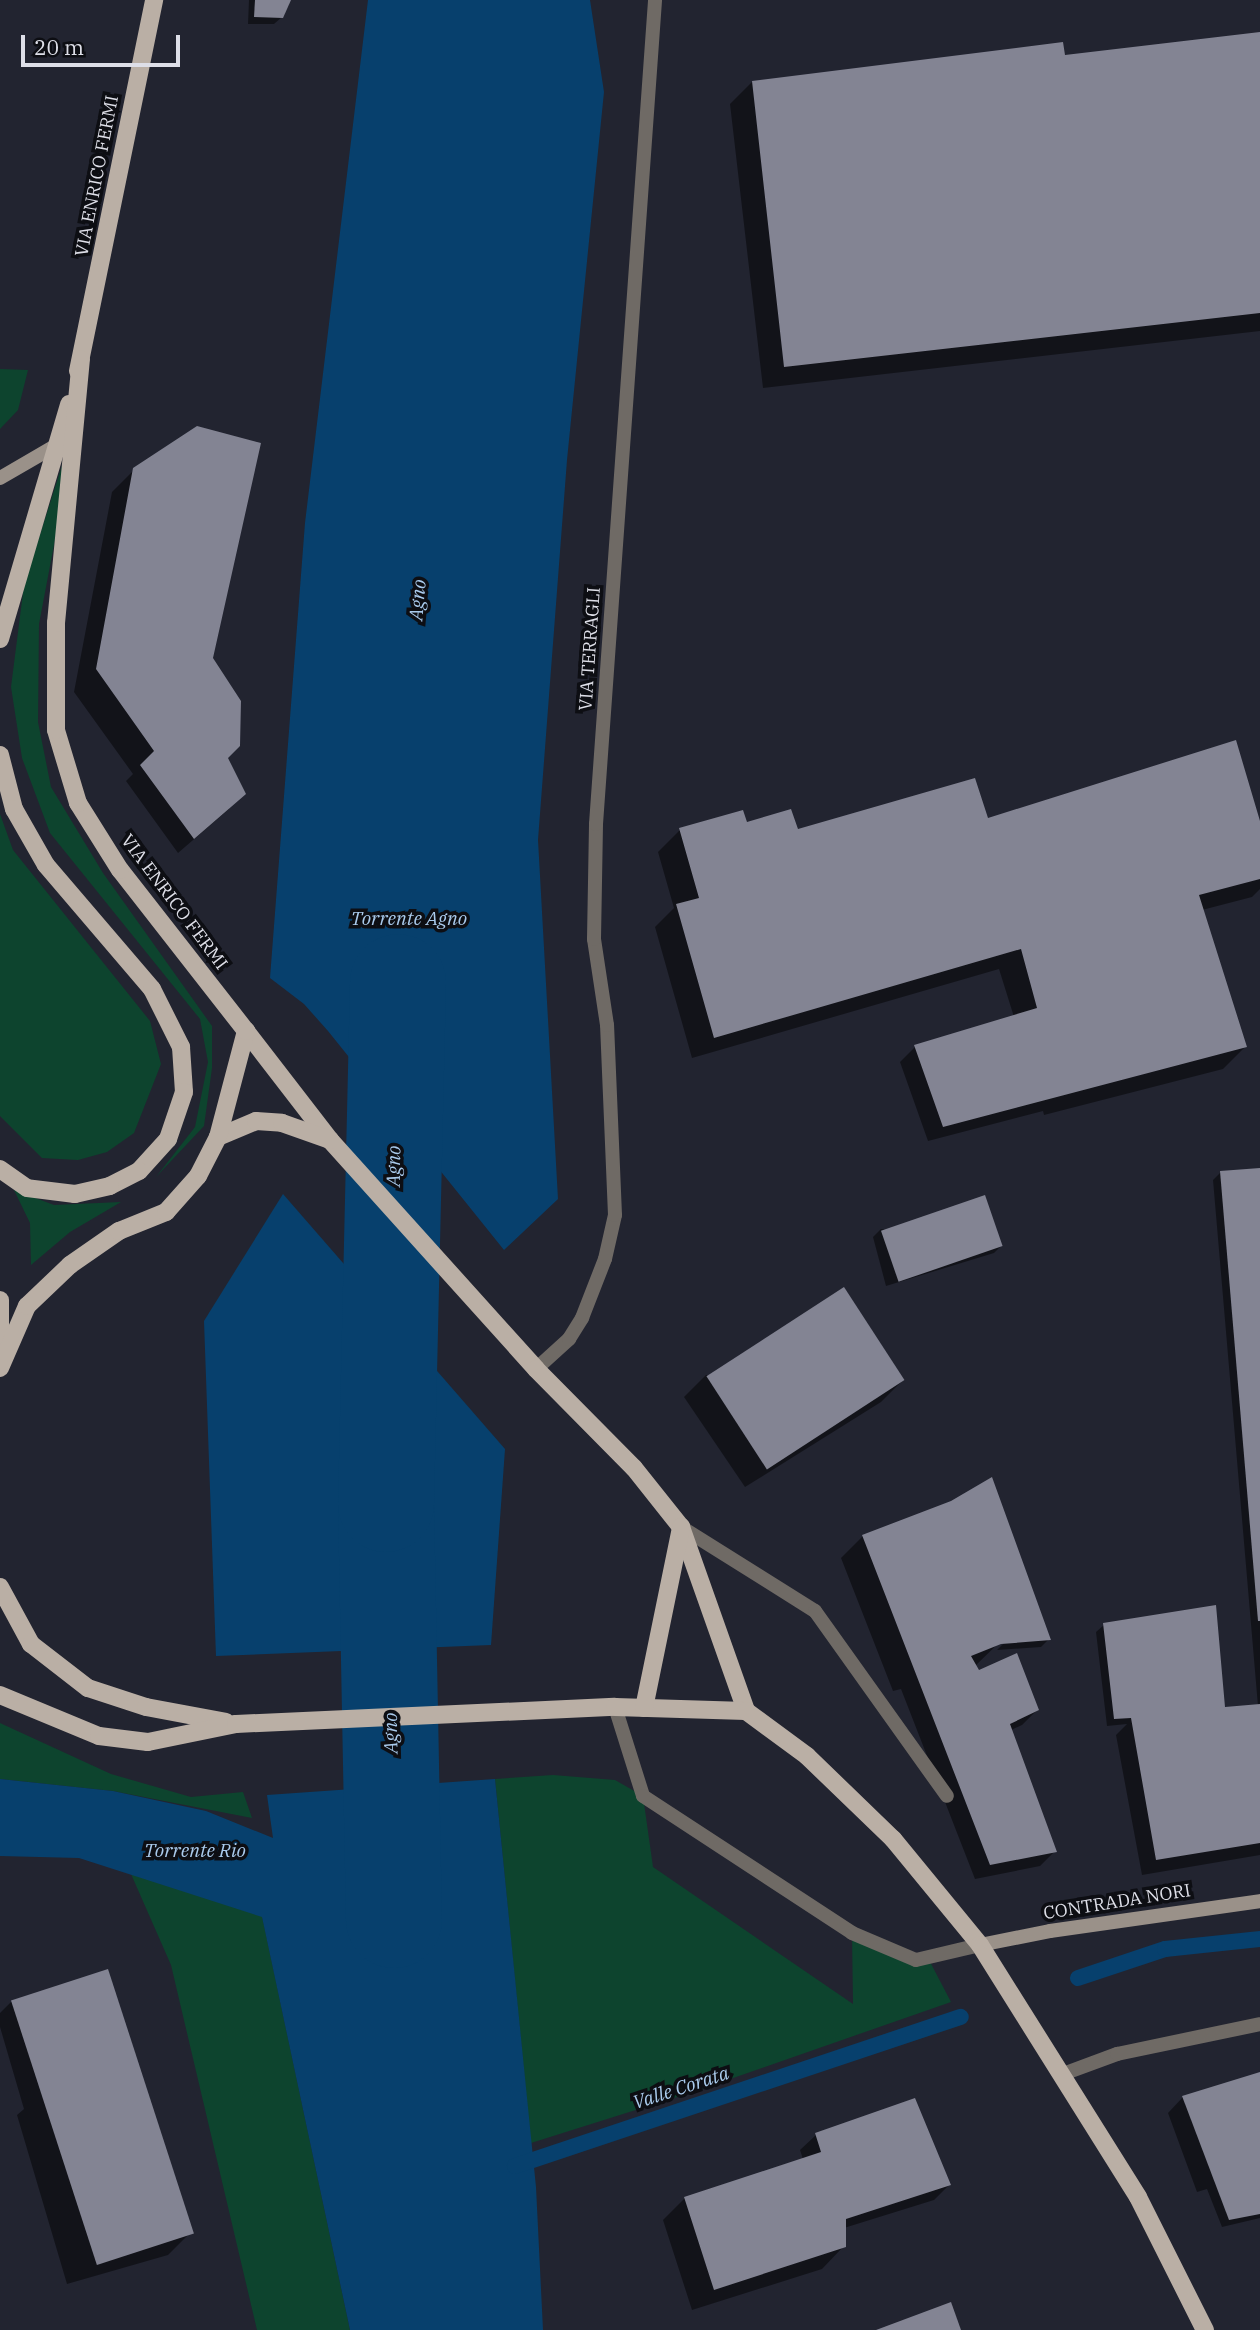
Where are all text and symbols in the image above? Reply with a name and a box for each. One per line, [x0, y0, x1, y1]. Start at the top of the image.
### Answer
scale bar [24, 21, 184, 65]
text: 20 m [34, 33, 84, 61]
street label: VIA ENRICO FERMI [71, 93, 123, 259]
water label: Agno [405, 578, 431, 622]
street label: VIA TERRAGLI [575, 586, 605, 712]
street label: VIA ENRICO FERMI [116, 830, 232, 974]
water label: Torrente Agno [351, 908, 467, 930]
water label: Agno [382, 1145, 406, 1187]
water label: Agno [379, 1712, 403, 1754]
water label: Torrente Rio [144, 1840, 246, 1862]
street label: CONTRADA NORI [1042, 1880, 1192, 1924]
water label: Valle Corata [630, 2062, 732, 2114]

